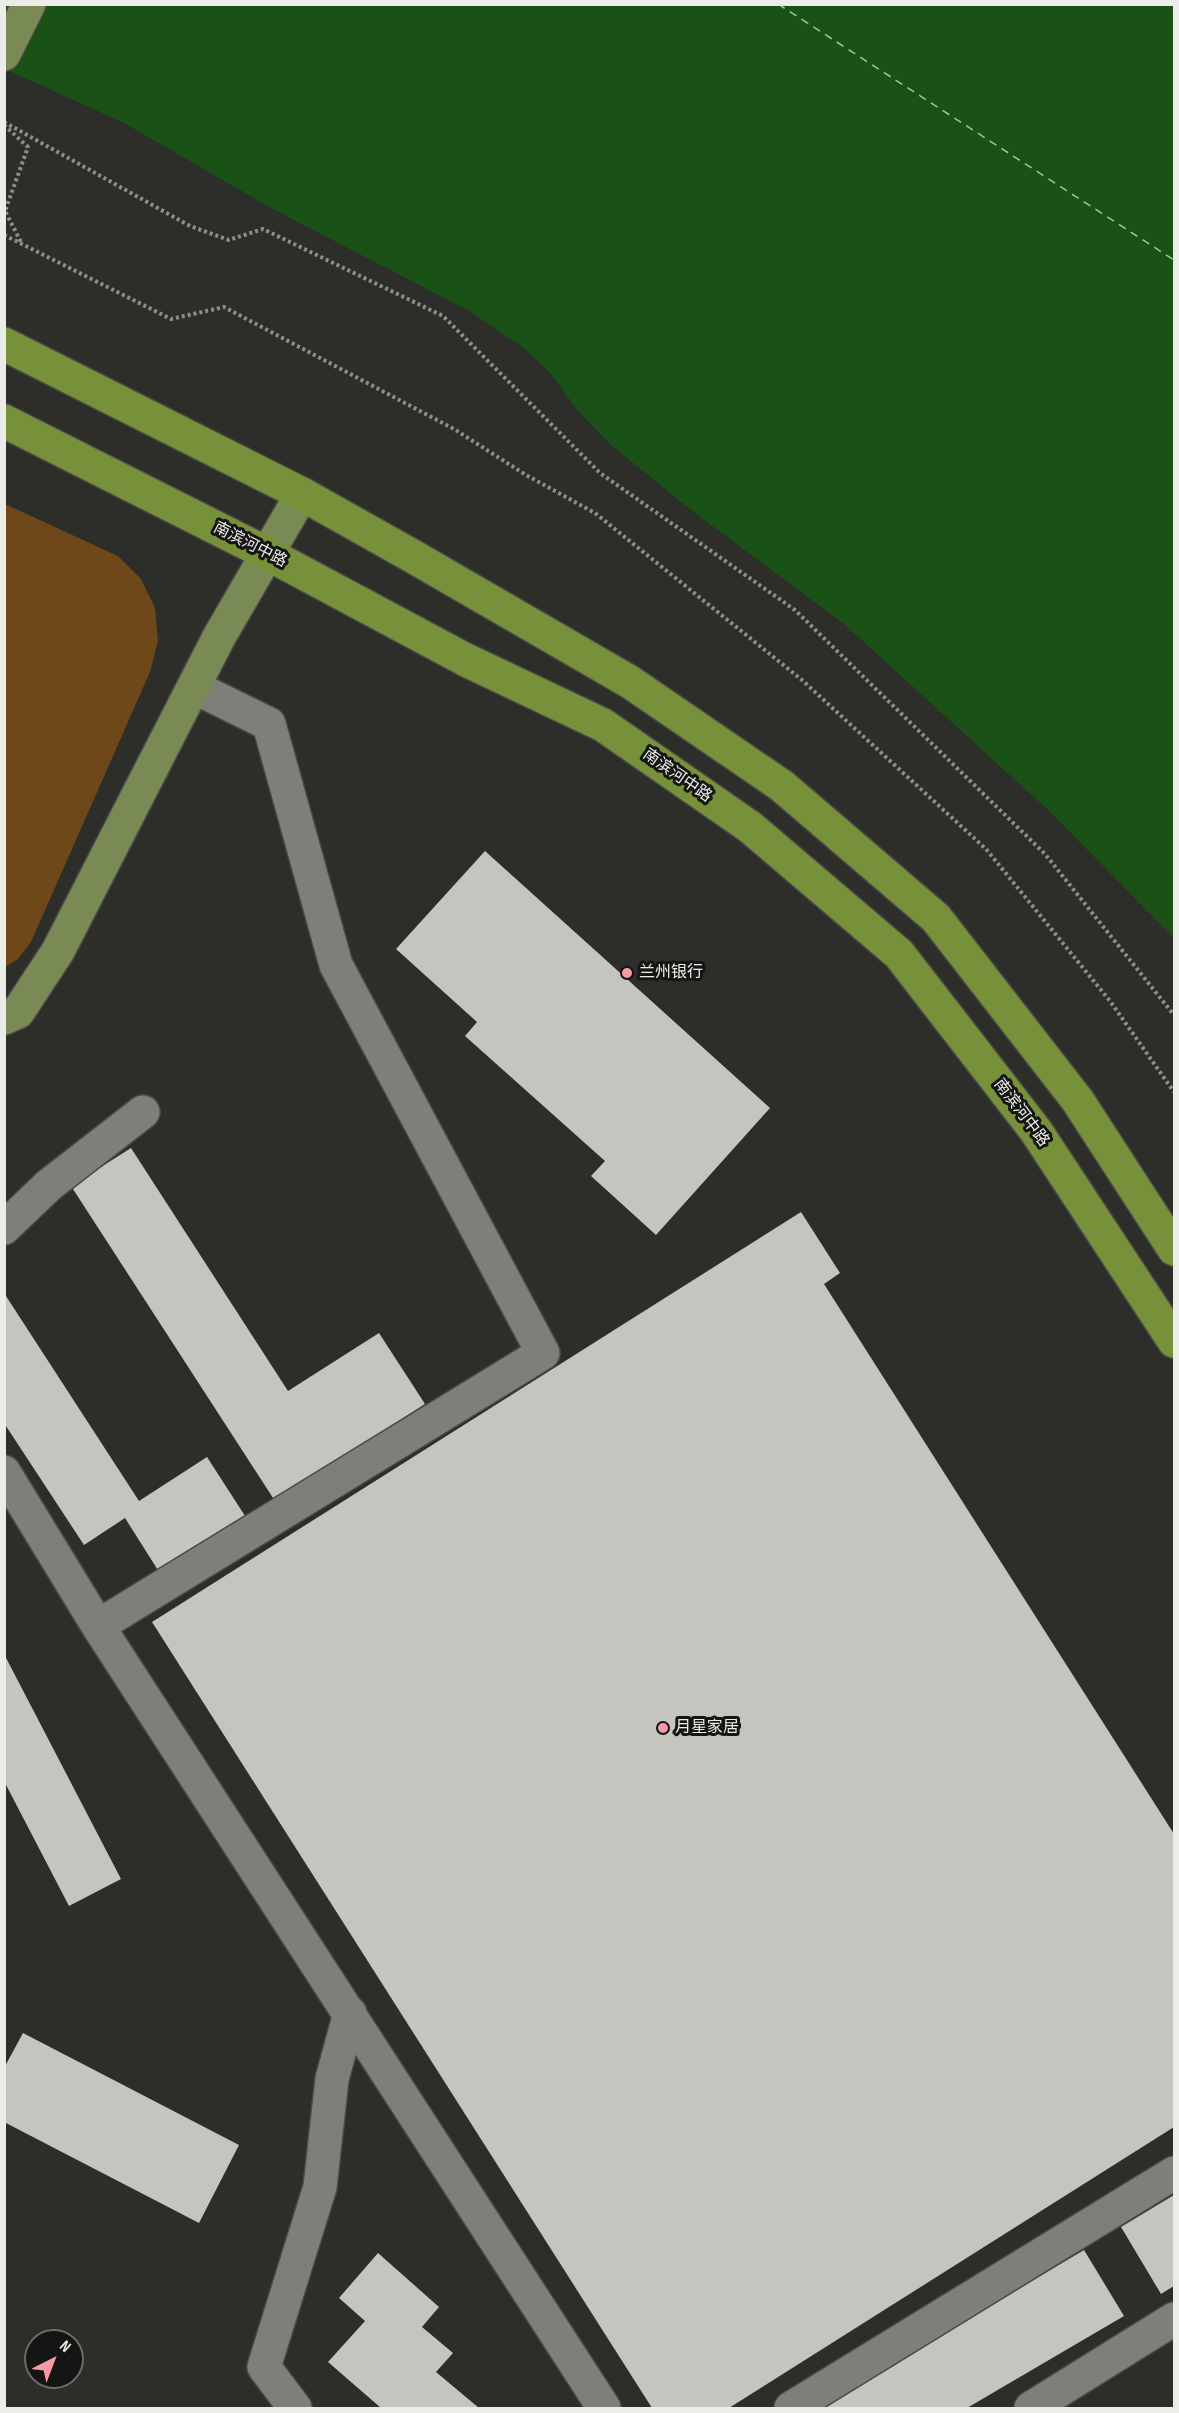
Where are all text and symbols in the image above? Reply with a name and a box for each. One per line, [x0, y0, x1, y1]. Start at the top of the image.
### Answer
street label: 南滨河中路 [210, 518, 290, 572]
street label: 南滨河中路 [639, 745, 715, 807]
place label: 兰州银行 [639, 963, 703, 983]
marker: 兰州银行 [620, 966, 634, 980]
street label: 南滨河中路 [989, 1075, 1053, 1151]
place label: 月星家居 [675, 1718, 739, 1738]
marker: 月星家居 [656, 1721, 670, 1735]
north arrow [24, 2329, 84, 2389]
text: N [56, 2337, 75, 2357]

